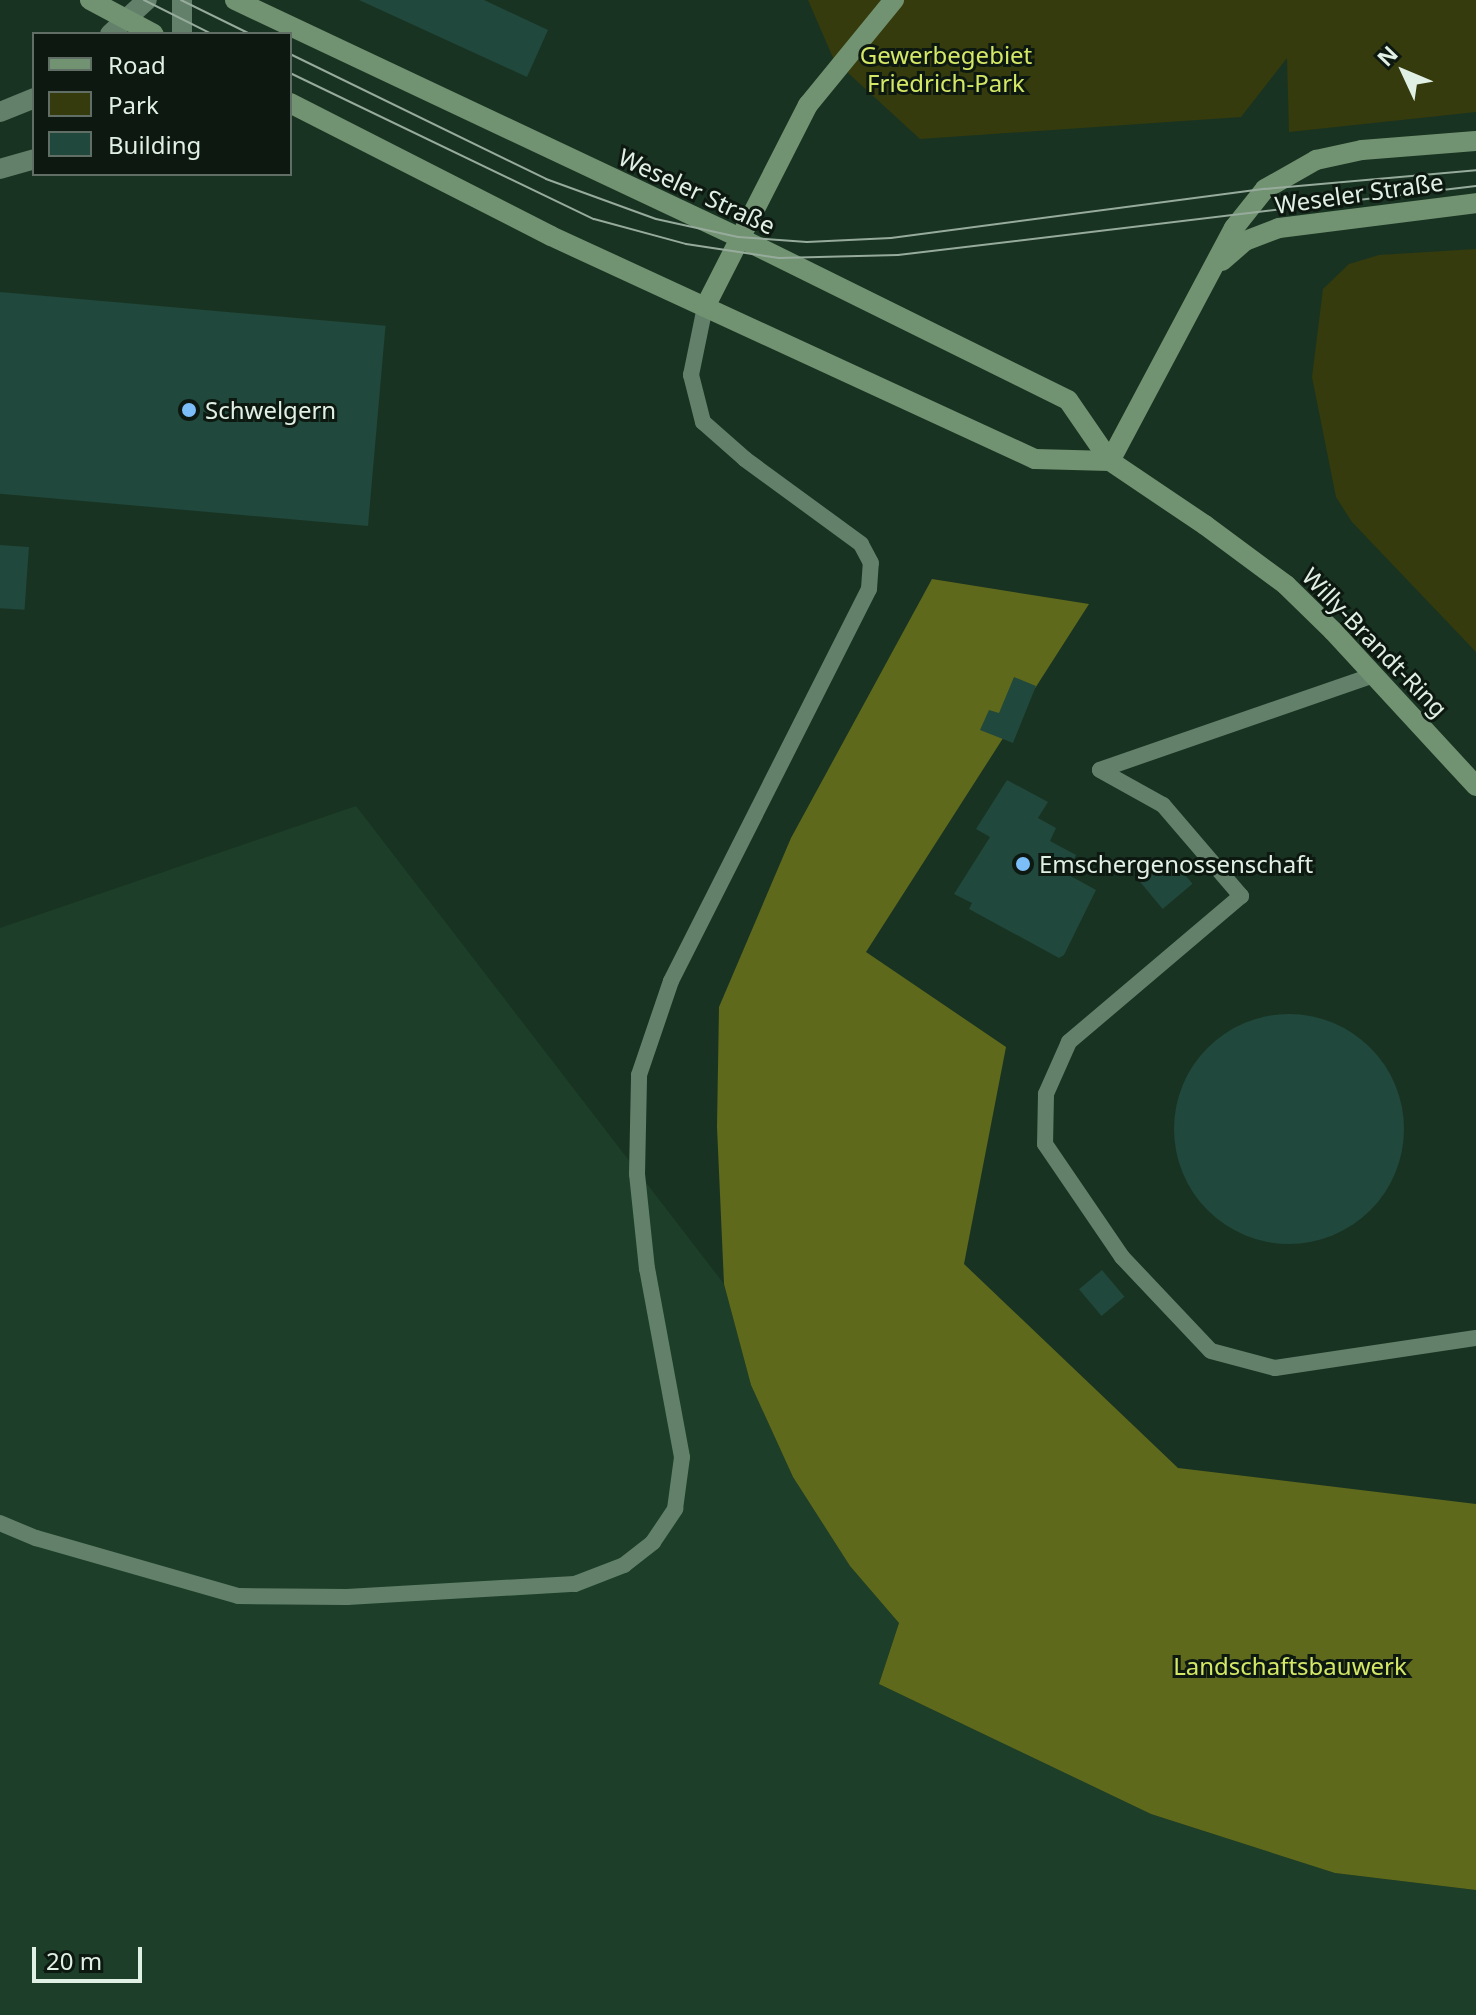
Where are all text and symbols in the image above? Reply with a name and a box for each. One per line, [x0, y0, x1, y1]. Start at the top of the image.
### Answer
legend [32, 32, 292, 176]
north arrow [1364, 32, 1444, 112]
text: N [1370, 38, 1404, 72]
park label: Gewerbegebiet Friedrich-Park [860, 41, 1032, 97]
text: Road [108, 48, 166, 81]
text: Park [108, 88, 159, 121]
text: Building [108, 128, 201, 161]
street label: Weseler Straße [614, 142, 780, 240]
street label: Weseler Straße [1273, 167, 1445, 219]
place label: Schwelgern [205, 396, 336, 424]
marker: Schwelgern [180, 401, 198, 419]
street label: Willy-Brandt-Ring [1297, 561, 1453, 723]
place label: Emschergenossenschaft [1039, 850, 1313, 878]
marker: Emschergenossenschaft [1014, 855, 1032, 873]
park label: Landschaftsbauwerk [1173, 1652, 1407, 1680]
scale bar [36, 1931, 146, 1981]
text: 20 m [46, 1944, 102, 1977]

